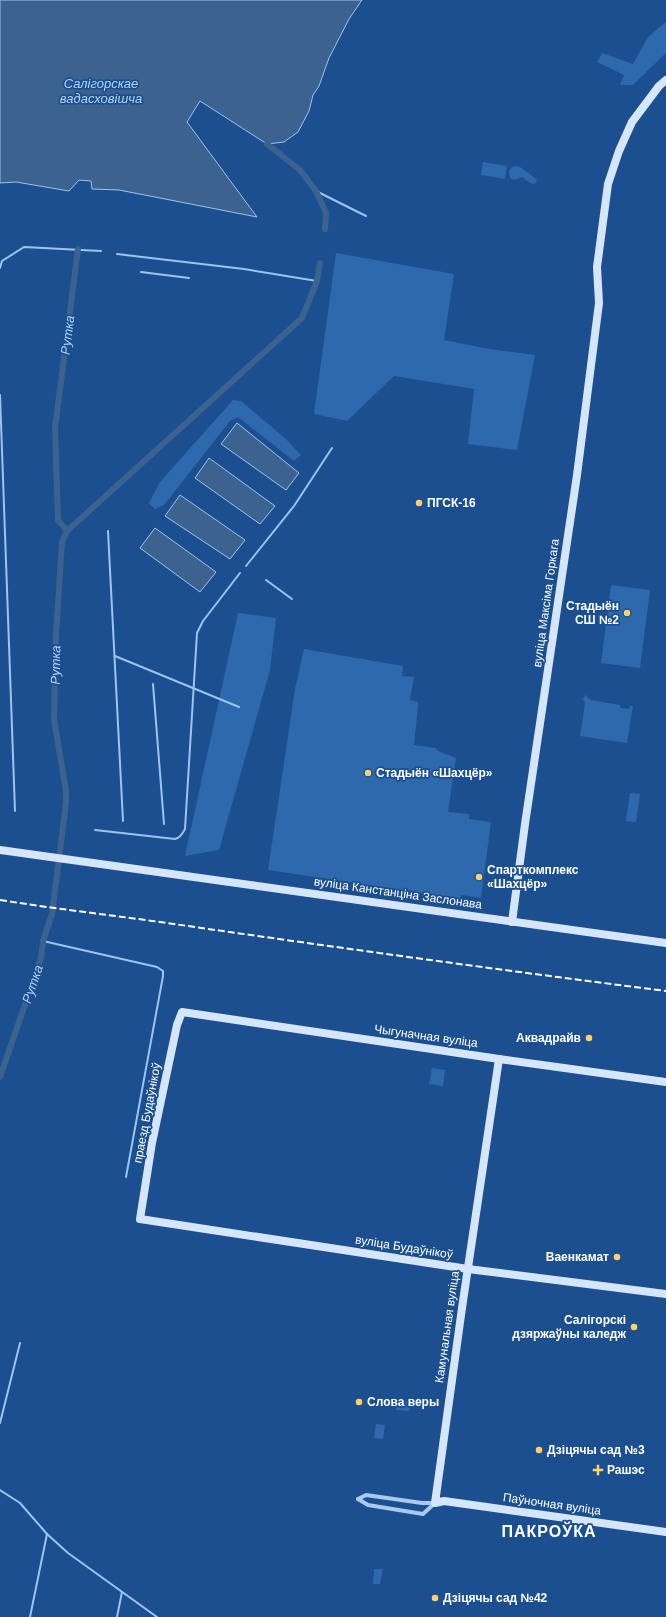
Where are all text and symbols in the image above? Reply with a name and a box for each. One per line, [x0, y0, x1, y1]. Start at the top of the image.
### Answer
water label: Салігорскае вадасховішча [60, 76, 142, 106]
water label: Рутка [58, 315, 77, 356]
place label: ПГСК-16 [427, 496, 476, 510]
marker: ПГСК-16 [414, 498, 424, 508]
street label: вуліца Максіма Горкага [530, 538, 562, 668]
place label: Стадыён СШ №2 [566, 599, 619, 627]
marker: Стадыён СШ №2 [622, 608, 632, 618]
water label: Рутка [48, 645, 63, 685]
place label: Стадыён «Шахцёр» [376, 766, 493, 780]
marker: Стадыён «Шахцёр» [363, 768, 373, 778]
place label: Спарткомплекс «Шахцёр» [487, 863, 579, 891]
marker: Спарткомплекс «Шахцёр» [474, 872, 484, 882]
street label: вуліца Канстанціна Заслонава [313, 874, 483, 912]
water label: Рутка [19, 963, 46, 1005]
street label: Чыгуначная вуліца [373, 1022, 479, 1050]
place label: Аквадрайв [516, 1031, 581, 1045]
marker: Аквадрайв [584, 1033, 594, 1043]
street label: праезд Будаўнікоў [130, 1062, 164, 1164]
street label: вуліца Будаўнікоў [354, 1232, 454, 1262]
place label: Ваенкамат [546, 1250, 609, 1264]
marker: Ваенкамат [612, 1252, 622, 1262]
street label: Камунальная вуліца [432, 1270, 462, 1384]
place label: Салігорскі дзяржаўны каледж [512, 1313, 626, 1341]
marker: Салігорскі дзяржаўны каледж [629, 1322, 639, 1332]
place label: Слова веры [367, 1395, 439, 1409]
marker: Слова веры [354, 1397, 364, 1407]
place label: Дзіцячы сад №3 [547, 1443, 645, 1457]
marker: Дзіцячы сад №3 [534, 1445, 544, 1455]
place label: Рашэс [607, 1463, 645, 1477]
marker: Рашэс [592, 1464, 604, 1476]
street label: Паўночная вуліца [502, 1490, 602, 1518]
district label: ПАКРОЎКА [502, 1521, 597, 1540]
place label: Дзіцячы сад №42 [443, 1591, 548, 1605]
marker: Дзіцячы сад №42 [430, 1593, 440, 1603]

